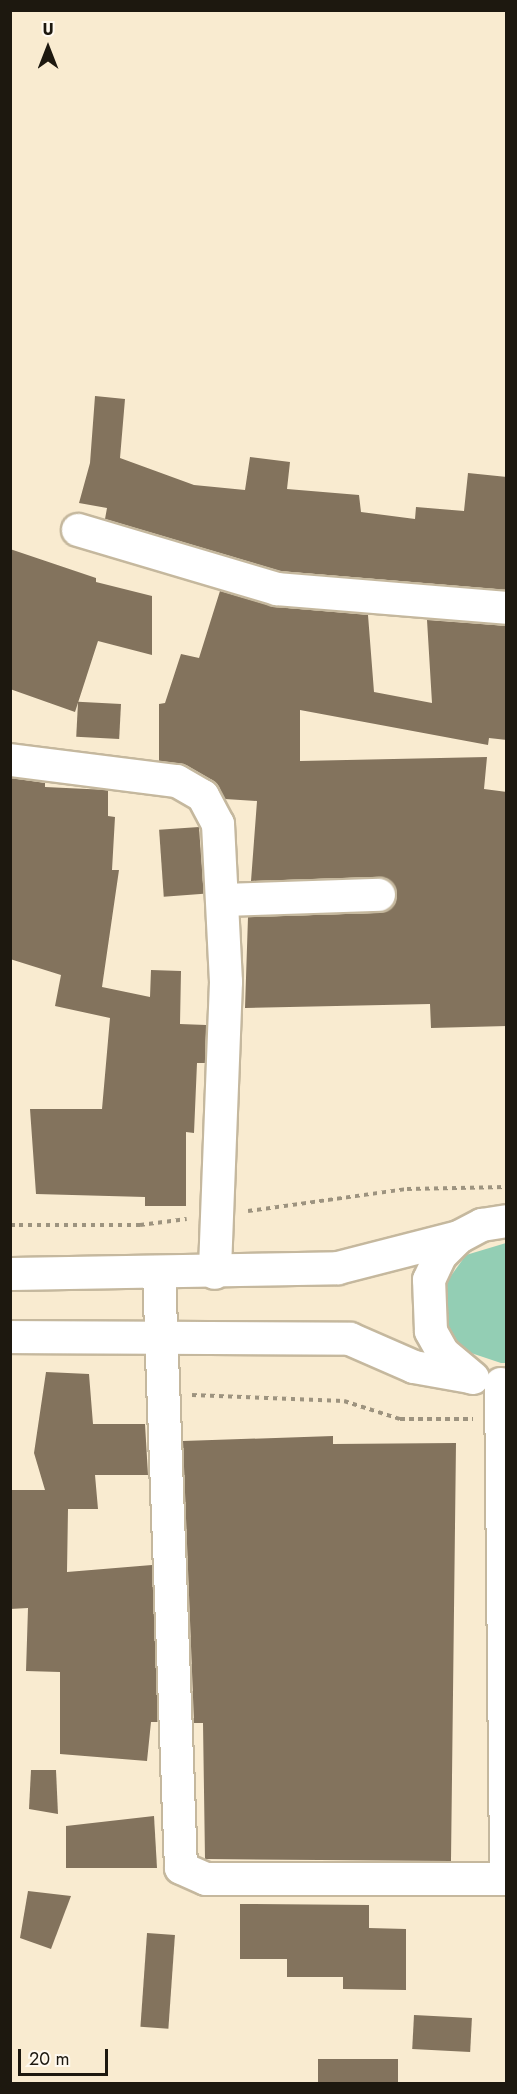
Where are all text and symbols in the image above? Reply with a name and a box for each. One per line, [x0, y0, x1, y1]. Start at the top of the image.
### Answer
north arrow [18, 18, 78, 78]
text: U [42, 18, 54, 41]
scale bar [21, 2037, 111, 2075]
text: 20 m [29, 2046, 69, 2072]

